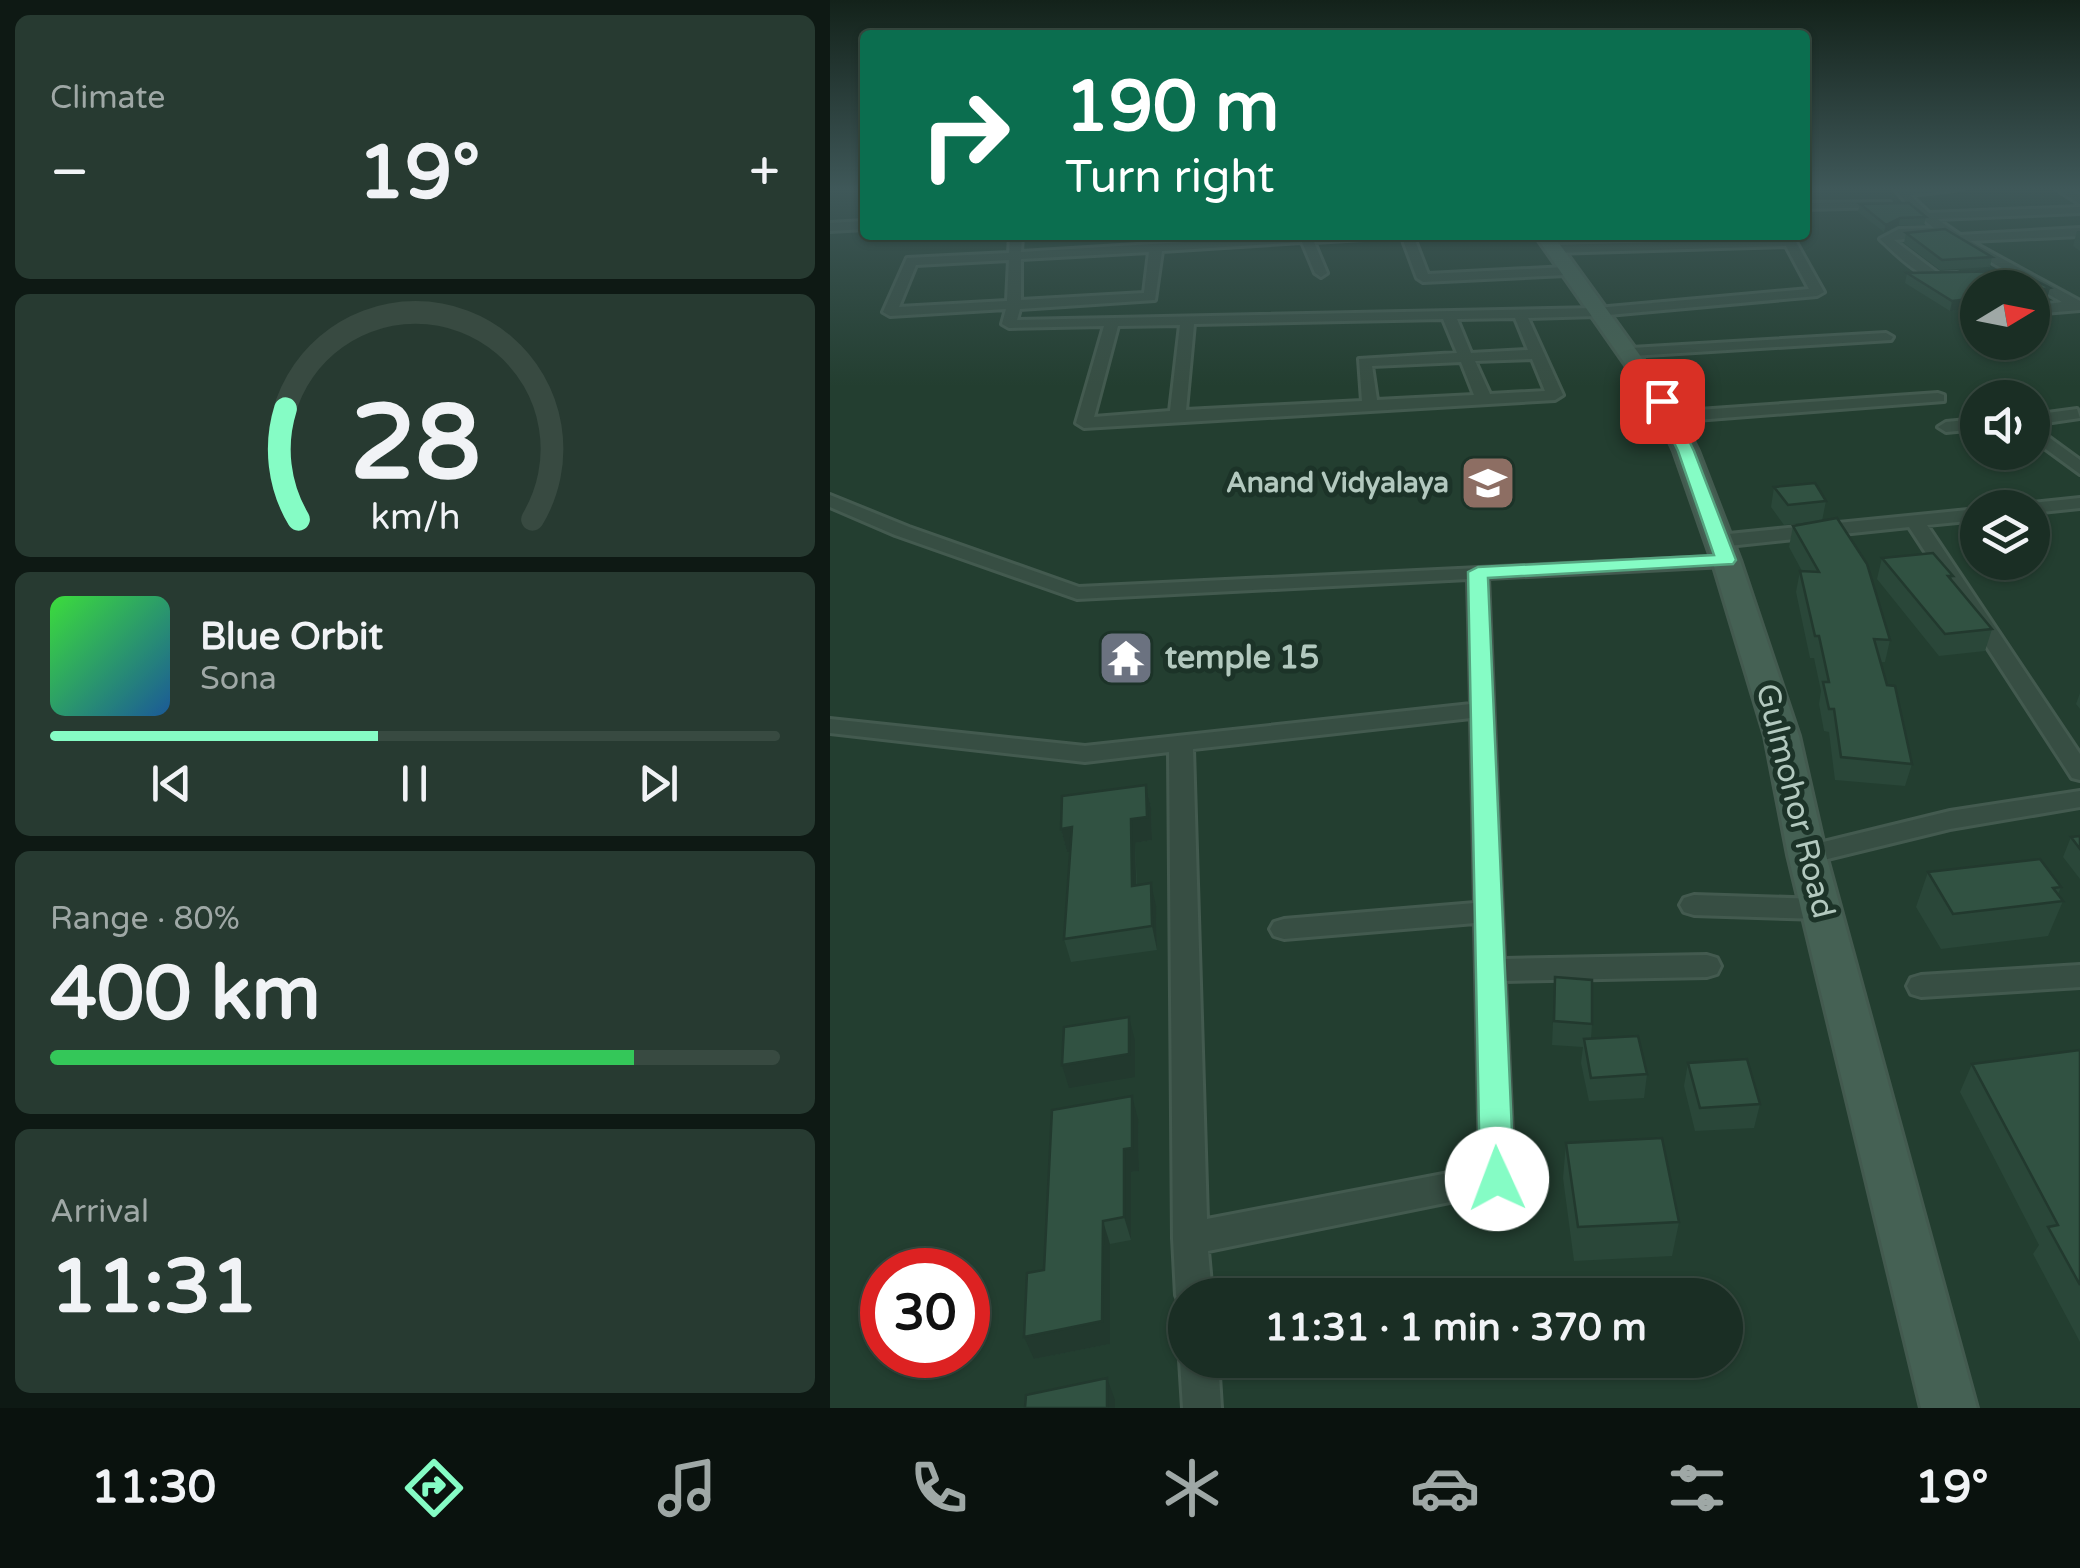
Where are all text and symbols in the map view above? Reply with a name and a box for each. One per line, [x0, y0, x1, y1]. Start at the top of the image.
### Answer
text: 190 m [1065, 66, 1279, 150]
icon: right [900, 70, 1030, 200]
text: Climate [50, 79, 165, 117]
text: 19° [358, 128, 480, 218]
text: − [50, 140, 89, 206]
text: + [749, 140, 780, 206]
text: Turn right [1065, 151, 1274, 205]
north arrow [1960, 270, 2050, 360]
map controls [1960, 270, 2050, 580]
pin [1620, 359, 1705, 444]
icon: arrive [1635, 374, 1690, 429]
button: sound [1960, 380, 2050, 470]
text: 28 [350, 382, 480, 507]
school or university icon: Anand Vidyalaya [1458, 453, 1518, 513]
place label: Anand Vidyalaya [1226, 466, 1449, 500]
button: layers [1960, 490, 2050, 580]
text: km/h [370, 496, 460, 539]
text: Blue Orbit [200, 614, 383, 660]
temple icon: temple 15 [1096, 628, 1156, 688]
place label: temple 15 [1165, 639, 1319, 677]
text: Sona [200, 660, 277, 698]
street label: Gulmohor Road [1747, 680, 1843, 922]
icon: previous [144, 756, 199, 811]
icon: pause [387, 756, 442, 811]
icon: next [631, 756, 686, 811]
text: Range · 80% [50, 900, 240, 938]
text: 400 km [50, 949, 321, 1039]
position arrow [1445, 1127, 1549, 1231]
text: Arrival [50, 1193, 149, 1231]
text: 11:31 [50, 1242, 258, 1332]
speed limit sign: 30 [860, 1248, 990, 1378]
text: 11:31 · 1 min · 370 m [1264, 1305, 1647, 1351]
icon: directions [399, 1453, 469, 1523]
icon: music [652, 1453, 722, 1523]
icon: phone [904, 1453, 974, 1523]
icon: climate [1157, 1453, 1227, 1523]
icon: car [1410, 1453, 1480, 1523]
icon: filters [1662, 1453, 1732, 1523]
text: 11:30 [91, 1461, 216, 1515]
text: 19° [1915, 1461, 1989, 1515]

